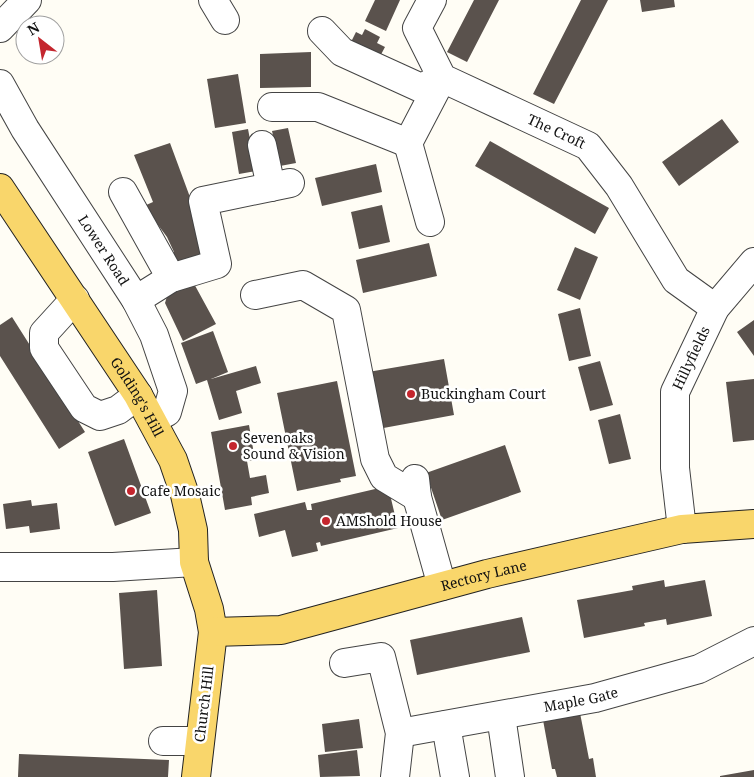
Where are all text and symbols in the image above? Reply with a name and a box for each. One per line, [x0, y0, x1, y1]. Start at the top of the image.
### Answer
north arrow [15, 15, 65, 65]
text: N [23, 17, 43, 39]
street label: The Croft [525, 109, 589, 153]
street label: Lower Road [74, 211, 134, 289]
street label: Hillyfields [667, 323, 714, 393]
street label: Golding's Hill [106, 353, 169, 440]
place label: Buckingham Court [421, 384, 546, 403]
marker: Buckingham Court [405, 388, 417, 400]
place label: Sevenoaks Sound & Vision [243, 428, 345, 463]
marker: Sevenoaks Sound & Vision [227, 440, 239, 452]
place label: Cafe Mosaic [141, 481, 221, 500]
marker: Cafe Mosaic [125, 485, 137, 497]
place label: AMShold House [336, 511, 442, 530]
marker: AMShold House [320, 515, 332, 527]
street label: Rectory Lane [439, 555, 528, 595]
street label: Church Hill [189, 664, 218, 743]
street label: Maple Gate [542, 682, 620, 716]

